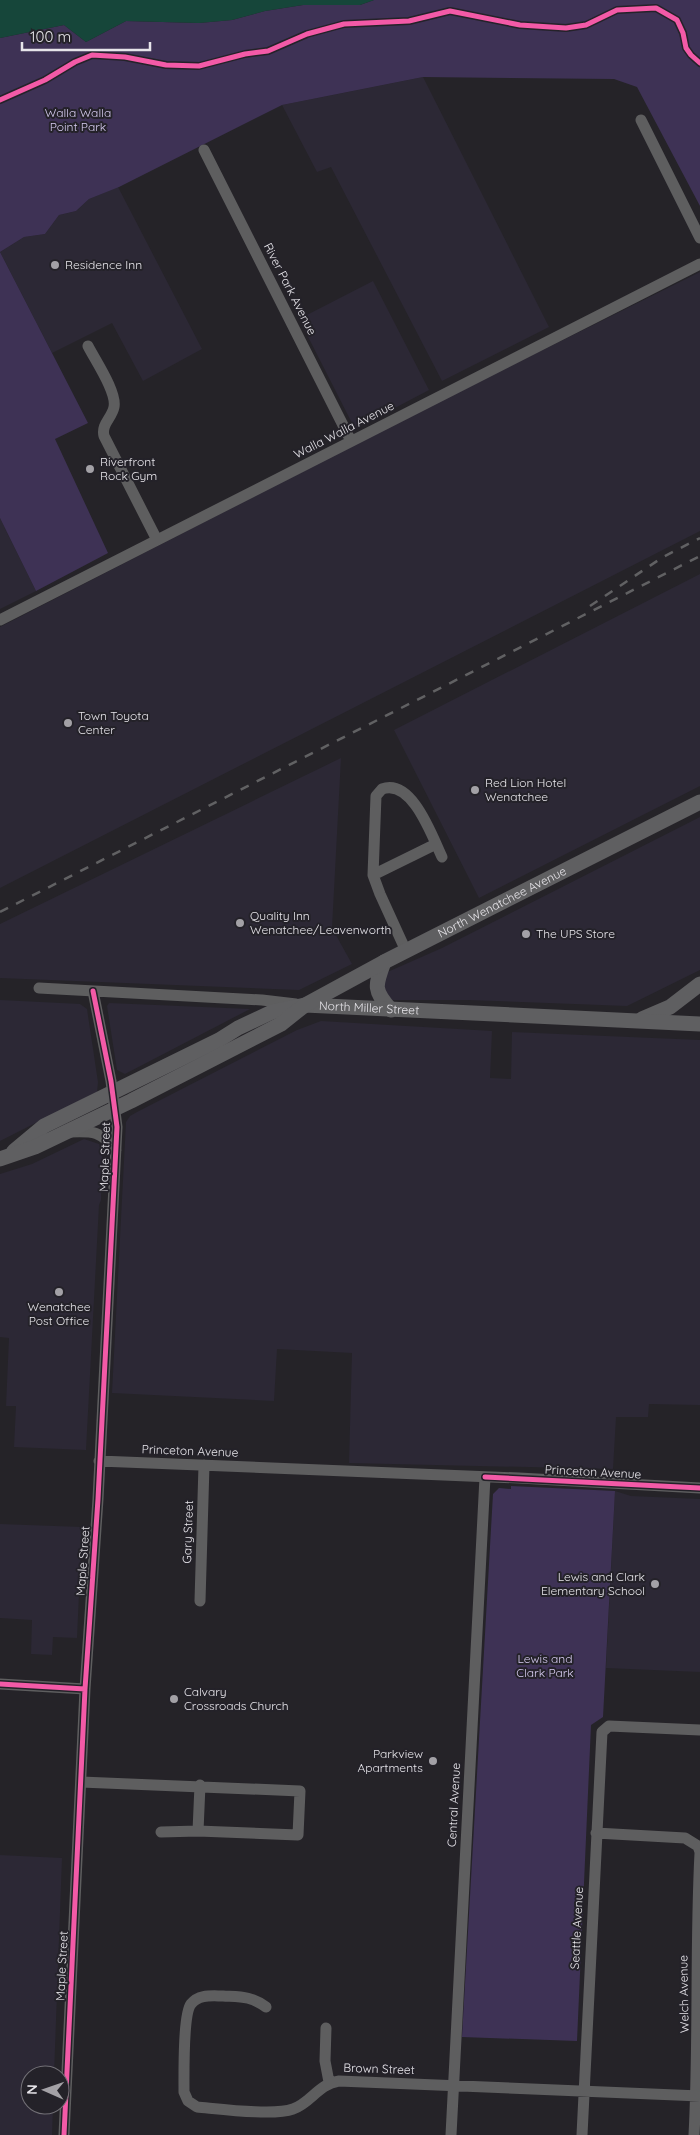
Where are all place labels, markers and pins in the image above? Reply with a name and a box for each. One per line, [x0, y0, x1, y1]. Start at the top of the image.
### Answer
place label: Residence Inn [65, 257, 142, 272]
marker: Residence Inn [49, 259, 61, 271]
place label: Riverfront Rock Gym [100, 454, 157, 483]
marker: Riverfront Rock Gym [84, 463, 96, 475]
place label: Town Toyota Center [78, 708, 149, 737]
marker: Town Toyota Center [62, 717, 74, 729]
place label: Red Lion Hotel Wenatchee [485, 775, 566, 804]
marker: Red Lion Hotel Wenatchee [469, 784, 481, 796]
place label: Quality Inn Wenatchee/Leavenworth [250, 908, 391, 937]
marker: Quality Inn Wenatchee/Leavenworth [234, 917, 246, 929]
place label: The UPS Store [536, 926, 615, 941]
marker: The UPS Store [520, 928, 532, 940]
marker: Wenatchee Post Office [53, 1286, 65, 1298]
place label: Wenatchee Post Office [27, 1299, 91, 1328]
place label: Lewis and Clark Elementary School [541, 1569, 645, 1598]
marker: Lewis and Clark Elementary School [649, 1578, 661, 1590]
place label: Calvary Crossroads Church [184, 1684, 289, 1713]
marker: Calvary Crossroads Church [168, 1693, 180, 1705]
place label: Parkview Apartments [357, 1746, 423, 1775]
marker: Parkview Apartments [427, 1755, 439, 1767]

